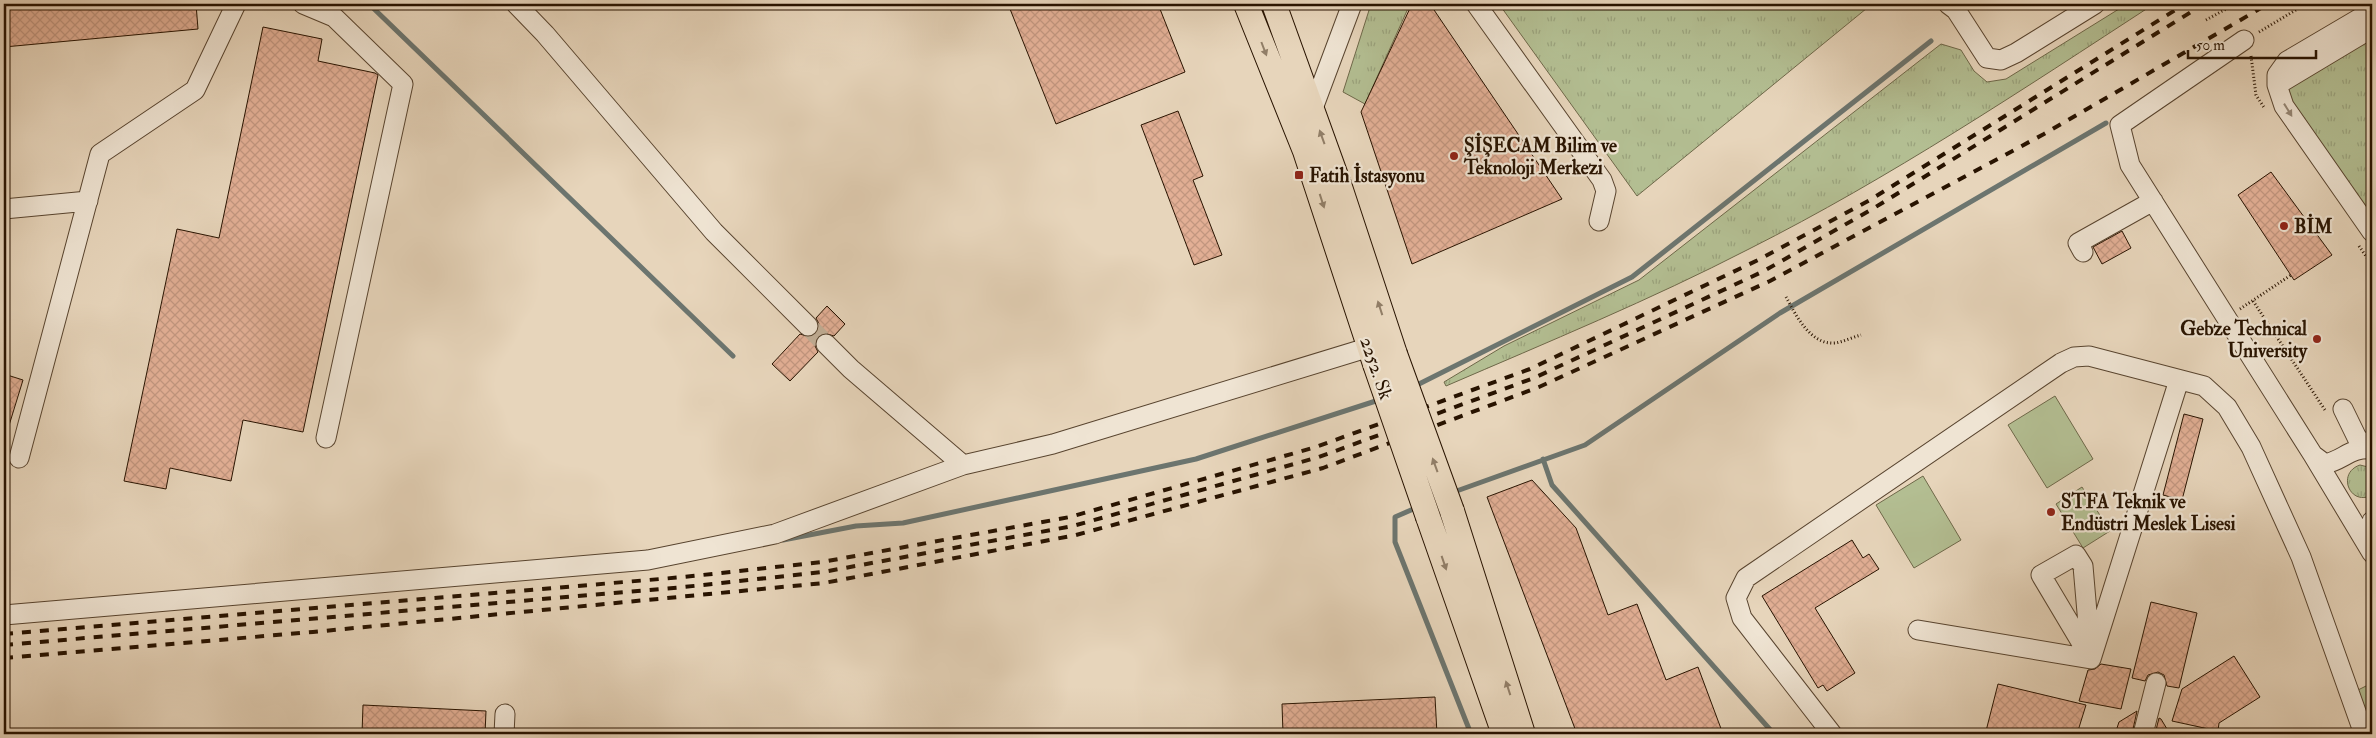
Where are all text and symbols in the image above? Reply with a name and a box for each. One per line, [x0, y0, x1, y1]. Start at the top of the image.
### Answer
scale bar [2188, 28, 2316, 60]
text: 50 m [2196, 36, 2225, 55]
one-way arrow [1260, 42, 1268, 56]
one-way arrow [2283, 104, 2292, 117]
one-way arrow [1318, 129, 1326, 144]
place label: ŞİŞECAM Bilim ve Teknoloji Merkezi [1463, 132, 1617, 180]
marker: ŞİŞECAM Bilim ve Teknoloji Merkezi [1448, 150, 1460, 162]
place label: Fatih İstasyonu [1309, 162, 1425, 189]
marker: Fatih İstasyonu [1293, 169, 1305, 181]
one-way arrow [1318, 194, 1326, 209]
place label: BİM [2294, 213, 2333, 239]
marker: BİM [2278, 220, 2290, 232]
one-way arrow [1375, 300, 1383, 315]
place label: Gebze Technical University [2180, 317, 2308, 364]
marker: Gebze Technical University [2311, 333, 2323, 345]
street label: 2252. Sk [1354, 334, 1398, 403]
one-way arrow [1431, 457, 1439, 472]
place label: STFA Teknik ve Endüstri Meslek Lisesi [2061, 490, 2236, 536]
marker: STFA Teknik ve Endüstri Meslek Lisesi [2045, 506, 2057, 518]
one-way arrow [1440, 556, 1448, 571]
one-way arrow [1504, 680, 1512, 695]

